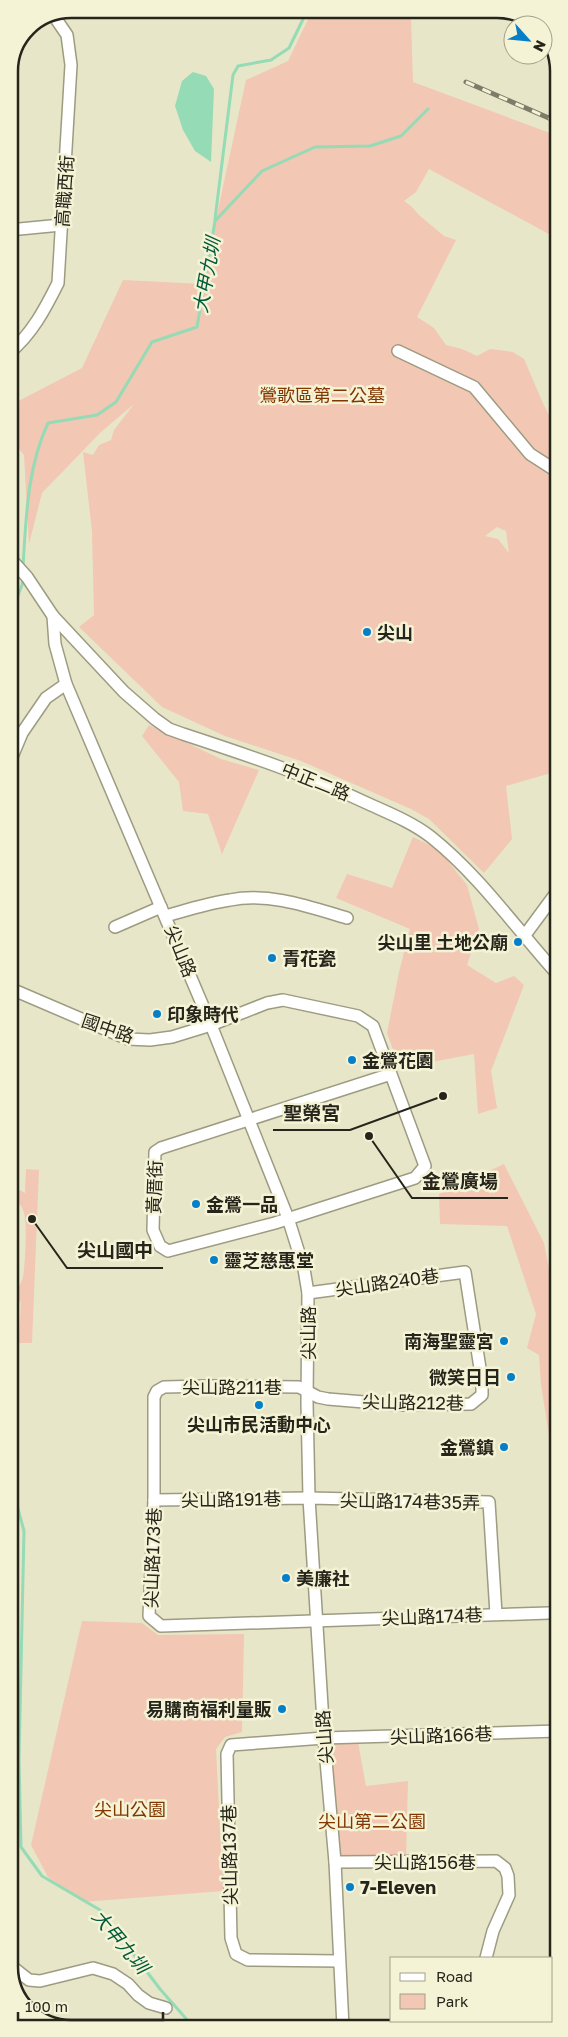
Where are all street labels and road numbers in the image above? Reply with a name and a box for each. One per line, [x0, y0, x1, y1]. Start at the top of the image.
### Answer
street label: 高職西街 [51, 154, 77, 228]
street label: 中正二路 [279, 757, 353, 805]
street label: 尖山路 [161, 922, 201, 980]
street label: 國中路 [79, 1009, 137, 1047]
street label: 黃厝街 [142, 1160, 166, 1214]
street label: 尖山路240巷 [334, 1264, 440, 1300]
street label: 尖山路 [297, 1306, 319, 1360]
street label: 尖山路211巷 [182, 1376, 282, 1398]
street label: 尖山路212巷 [362, 1390, 464, 1414]
street label: 尖山路191巷 [181, 1487, 281, 1511]
street label: 尖山路174巷35弄 [340, 1489, 480, 1513]
street label: 尖山路173巷 [139, 1507, 165, 1609]
street label: 尖山路174巷 [381, 1603, 483, 1629]
street label: 尖山路 [311, 1709, 337, 1765]
street label: 尖山路166巷 [389, 1722, 493, 1748]
street label: 尖山路137巷 [217, 1804, 241, 1906]
street label: 尖山路156巷 [374, 1851, 476, 1873]

